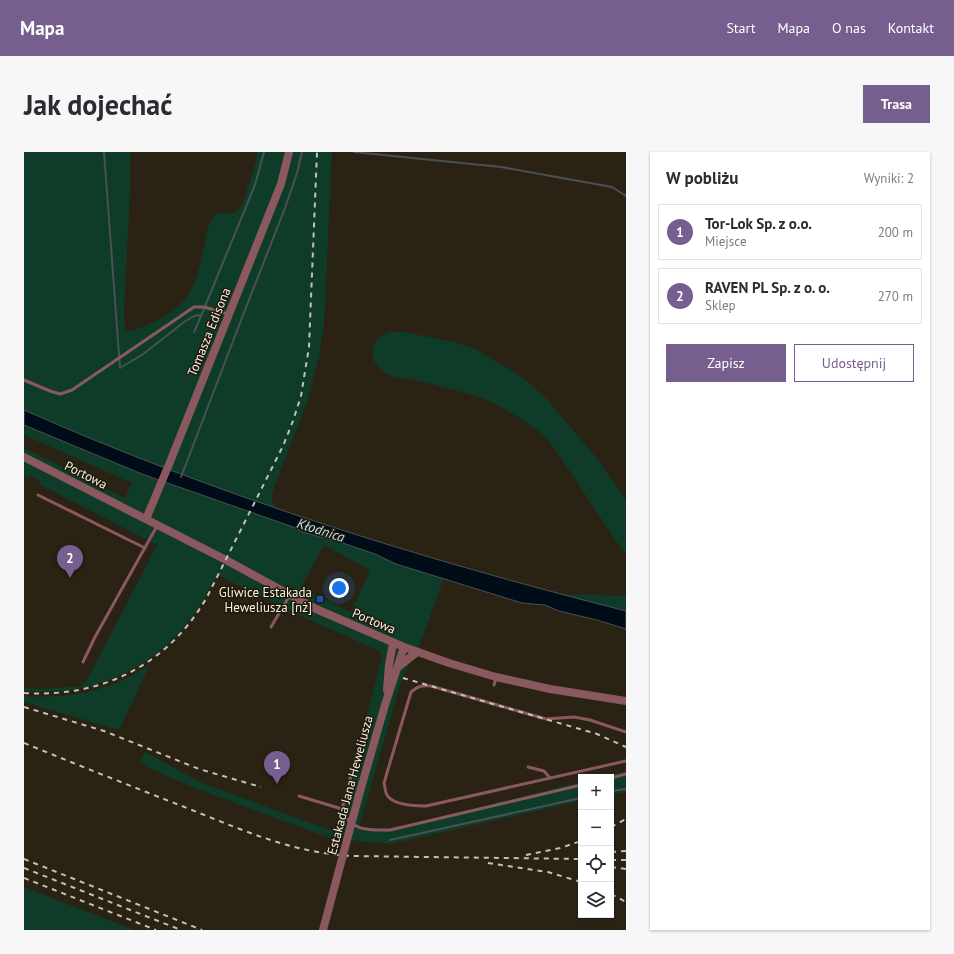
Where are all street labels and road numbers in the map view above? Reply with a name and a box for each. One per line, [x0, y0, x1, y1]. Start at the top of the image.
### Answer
street label: Tomasza Edisona [183, 285, 235, 379]
street label: Portowa [62, 457, 110, 493]
street label: Portowa [350, 604, 398, 638]
street label: Estakada Jana Heweliusza [323, 714, 377, 856]

